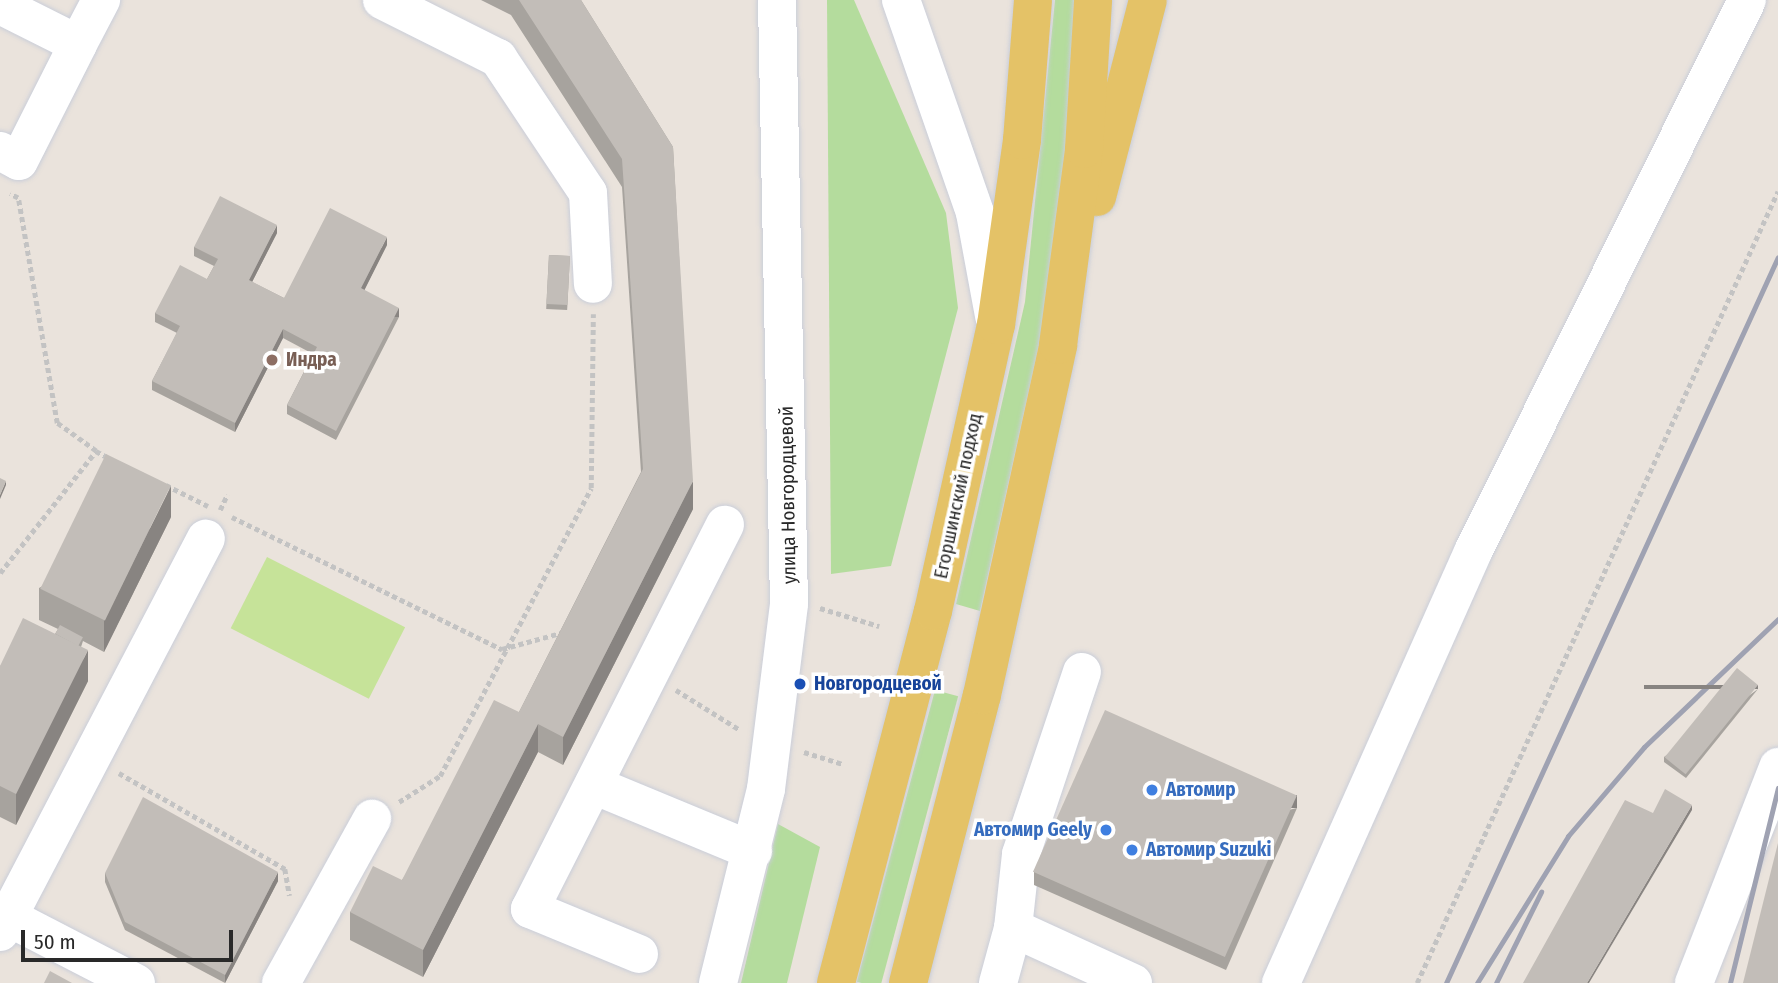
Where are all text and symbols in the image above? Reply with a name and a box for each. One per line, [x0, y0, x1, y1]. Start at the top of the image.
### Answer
place label: Индра [286, 349, 337, 371]
marker: Индра [264, 352, 280, 368]
street label: улица Новгородцевой [775, 406, 801, 584]
street label: Егоршинский подход [929, 411, 987, 581]
place label: Новгородцевой [814, 673, 942, 695]
marker: Новгородцевой [792, 676, 808, 692]
place label: Автомир [1166, 779, 1236, 801]
marker: Автомир [1144, 782, 1160, 798]
place label: Автомир Geely [974, 819, 1092, 841]
marker: Автомир Geely [1098, 822, 1114, 838]
place label: Автомир Suzuki [1146, 839, 1271, 861]
marker: Автомир Suzuki [1124, 842, 1140, 858]
scale bar [24, 916, 236, 960]
text: 50 m [34, 929, 76, 955]

